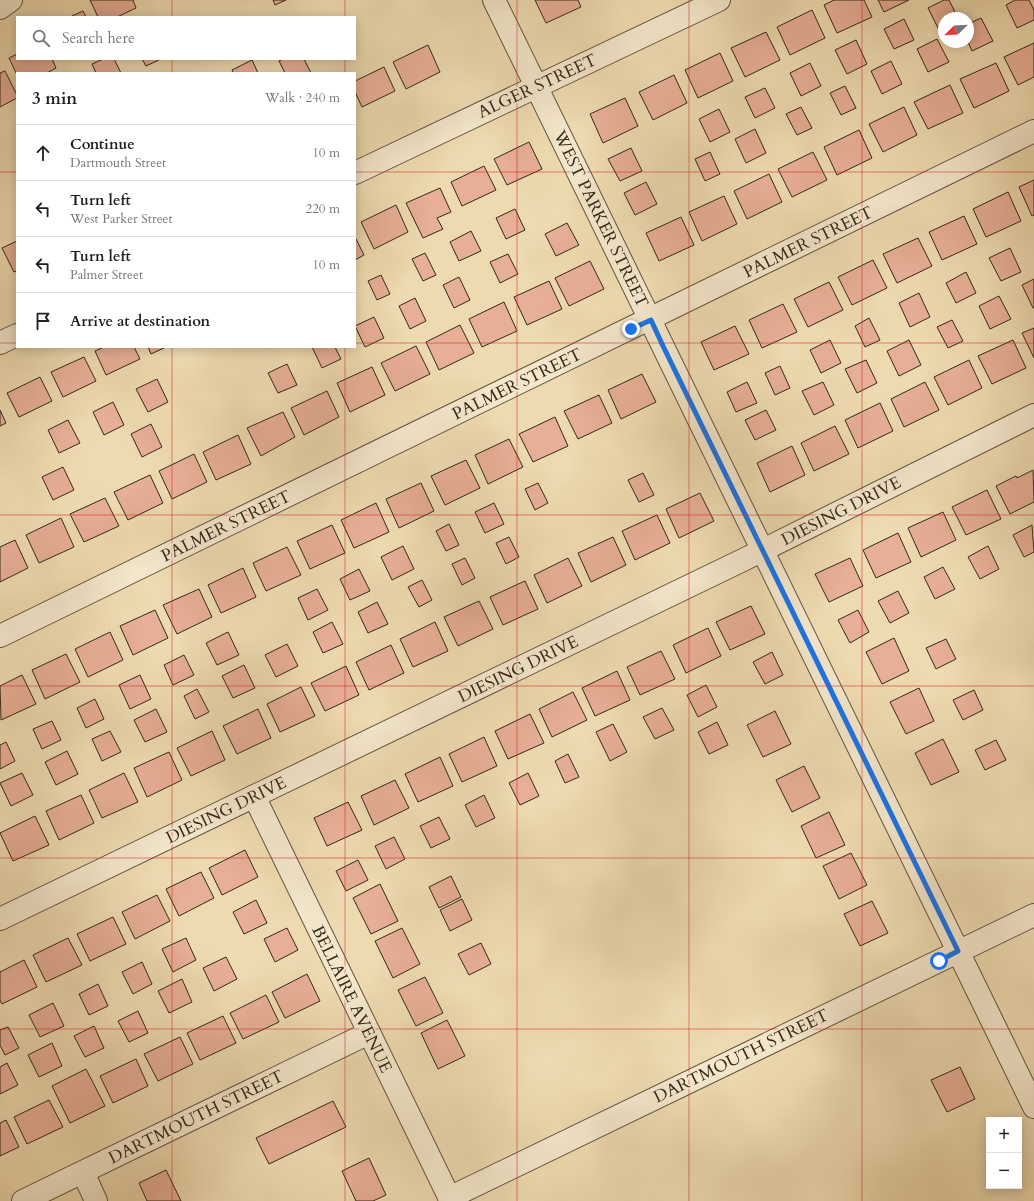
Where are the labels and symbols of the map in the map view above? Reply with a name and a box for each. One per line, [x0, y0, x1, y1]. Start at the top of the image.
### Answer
north arrow [938, 12, 974, 48]
street label: ALGER STREET [474, 48, 600, 124]
street label: WEST PARKER STREET [548, 126, 654, 311]
street label: PALMER STREET [739, 201, 877, 283]
route end [622, 320, 640, 338]
street label: PALMER STREET [448, 343, 586, 425]
street label: DIESING DRIVE [777, 471, 905, 551]
street label: PALMER STREET [157, 485, 295, 567]
street label: DIESING DRIVE [454, 630, 582, 708]
street label: DIESING DRIVE [162, 771, 290, 849]
street label: BELLAIRE AVENUE [306, 921, 398, 1077]
route start [930, 952, 948, 970]
street label: DARTMOUTH STREET [650, 1004, 832, 1108]
street label: DARTMOUTH STREET [105, 1065, 287, 1169]

